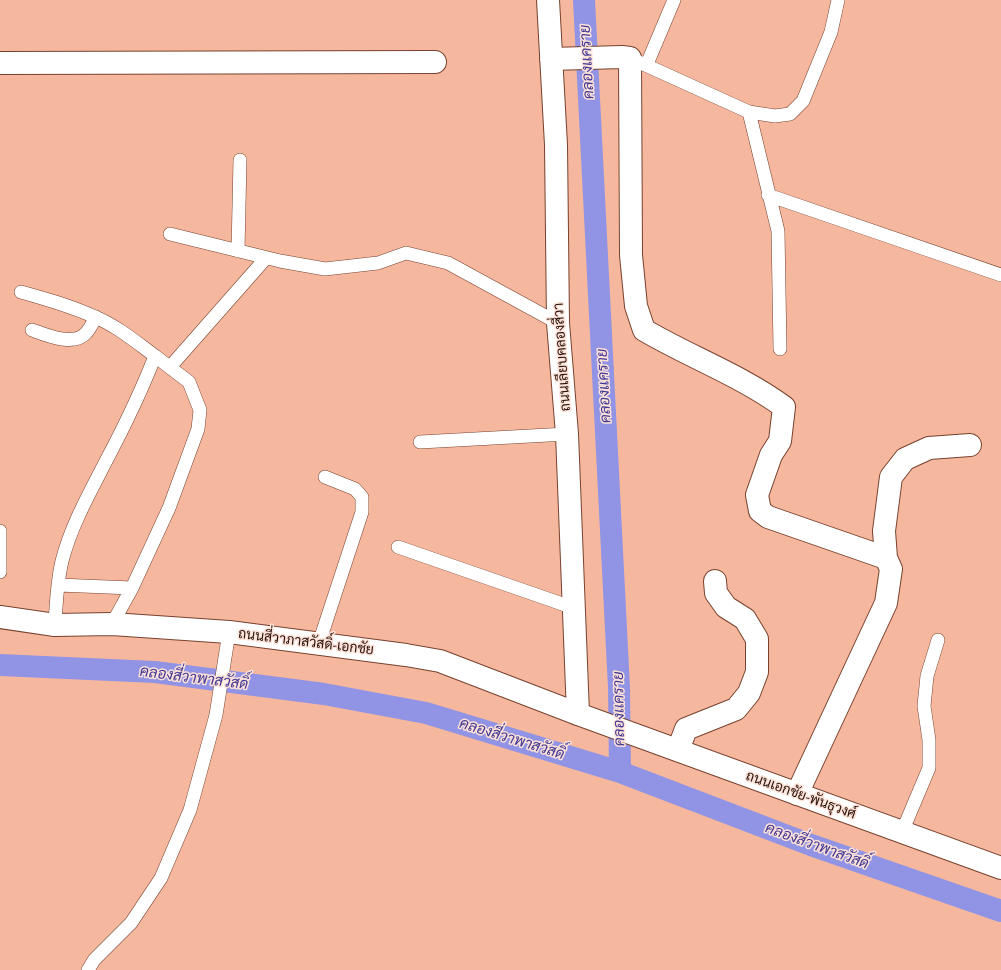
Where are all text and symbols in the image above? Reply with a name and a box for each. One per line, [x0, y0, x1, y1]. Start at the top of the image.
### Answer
water label: คลองเเคราย [576, 24, 598, 100]
street label: ถนนเลียบคลองสี่วา [550, 302, 574, 412]
water label: คลองเเคราย [593, 348, 615, 424]
street label: ถนนสี่วาภาสวัสดิ์-เอกชัย [237, 625, 375, 659]
water label: คลองสี่วาพาสวัสดิ์ [139, 662, 249, 694]
water label: คลองเเคราย [609, 671, 629, 747]
water label: คลองสี่วาพาสวัสดิ์ [457, 714, 567, 764]
street label: ถนนเอกชัย-พันธุวงศ์ [744, 767, 858, 823]
water label: คลองสี่วาพาสวัสดิ์ [763, 819, 871, 873]

